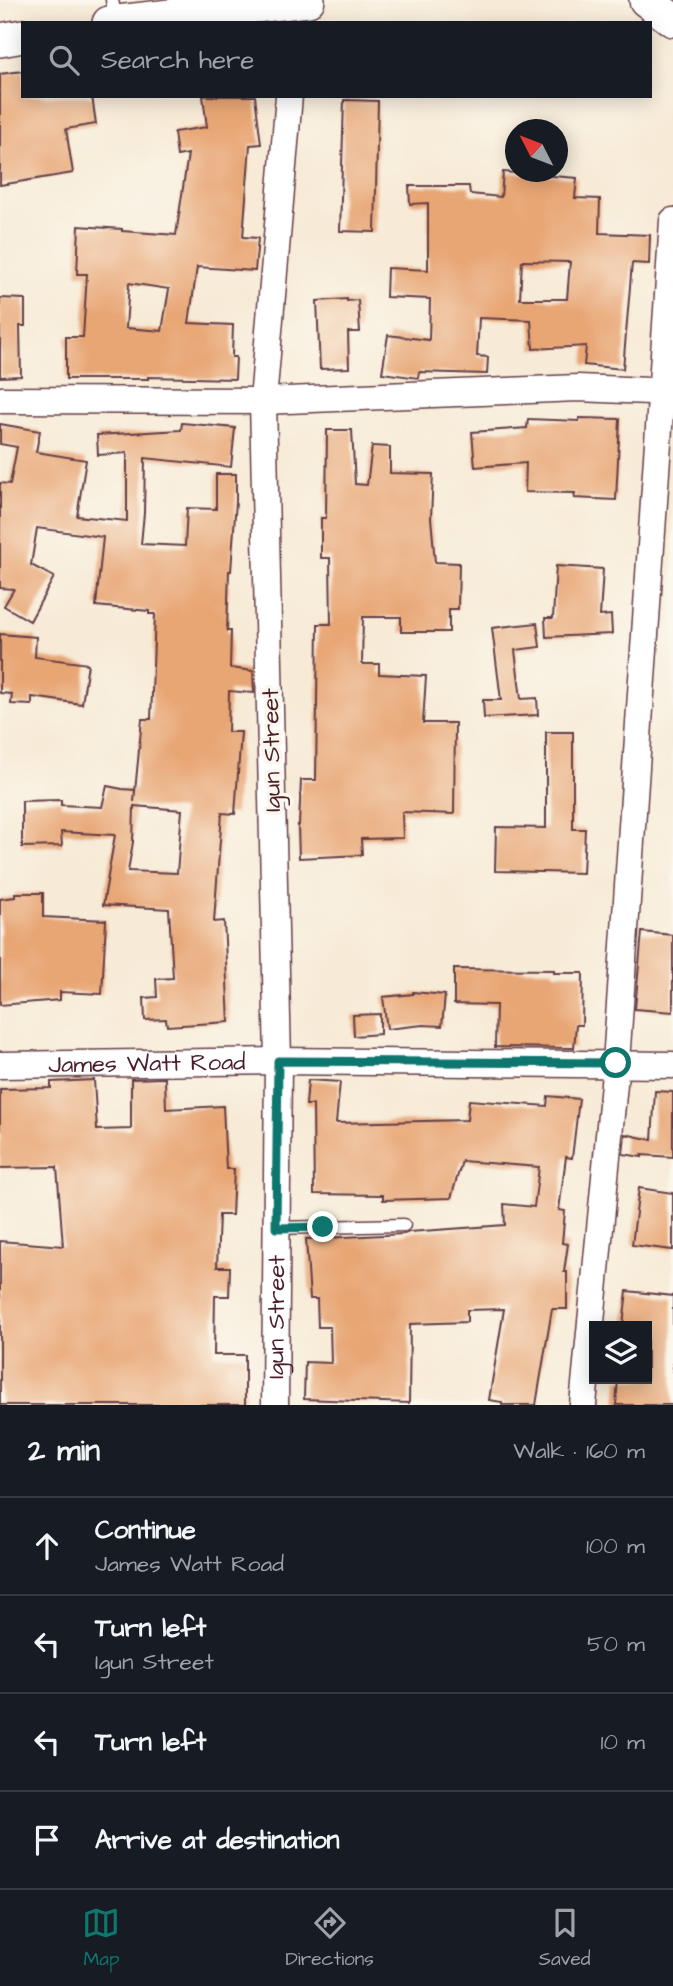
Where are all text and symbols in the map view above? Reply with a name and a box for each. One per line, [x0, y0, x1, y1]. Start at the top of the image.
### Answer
search box [21, 21, 652, 98]
icon: search [45, 41, 83, 79]
text: Search here [101, 42, 254, 78]
north arrow [505, 119, 568, 182]
street label: Igun Street [254, 687, 291, 812]
street label: James Watt Road [48, 1045, 246, 1082]
route start [600, 1047, 631, 1078]
route end [307, 1211, 338, 1242]
street label: Igun Street [259, 1255, 294, 1379]
map controls [589, 1321, 652, 1384]
button: layers [589, 1321, 652, 1384]
text: 2 min [28, 1430, 100, 1472]
text: Walk · 160 m [513, 1435, 645, 1467]
text: Continue [95, 1512, 196, 1548]
icon: ahead [28, 1527, 66, 1565]
text: 100 m [586, 1530, 645, 1562]
text: James Watt Road [95, 1548, 284, 1580]
text: Turn left [95, 1610, 206, 1646]
icon: left [28, 1625, 66, 1663]
text: 50 m [587, 1628, 645, 1660]
text: Igun Street [95, 1646, 214, 1678]
icon: left [28, 1723, 66, 1761]
text: Turn left [95, 1724, 206, 1760]
text: 10 m [600, 1726, 645, 1758]
icon: arrive [28, 1821, 66, 1859]
text: Arrive at destination [95, 1822, 340, 1858]
tab: Map [82, 1904, 120, 1973]
tab: Directions [285, 1904, 374, 1973]
tab: Saved [539, 1904, 590, 1973]

